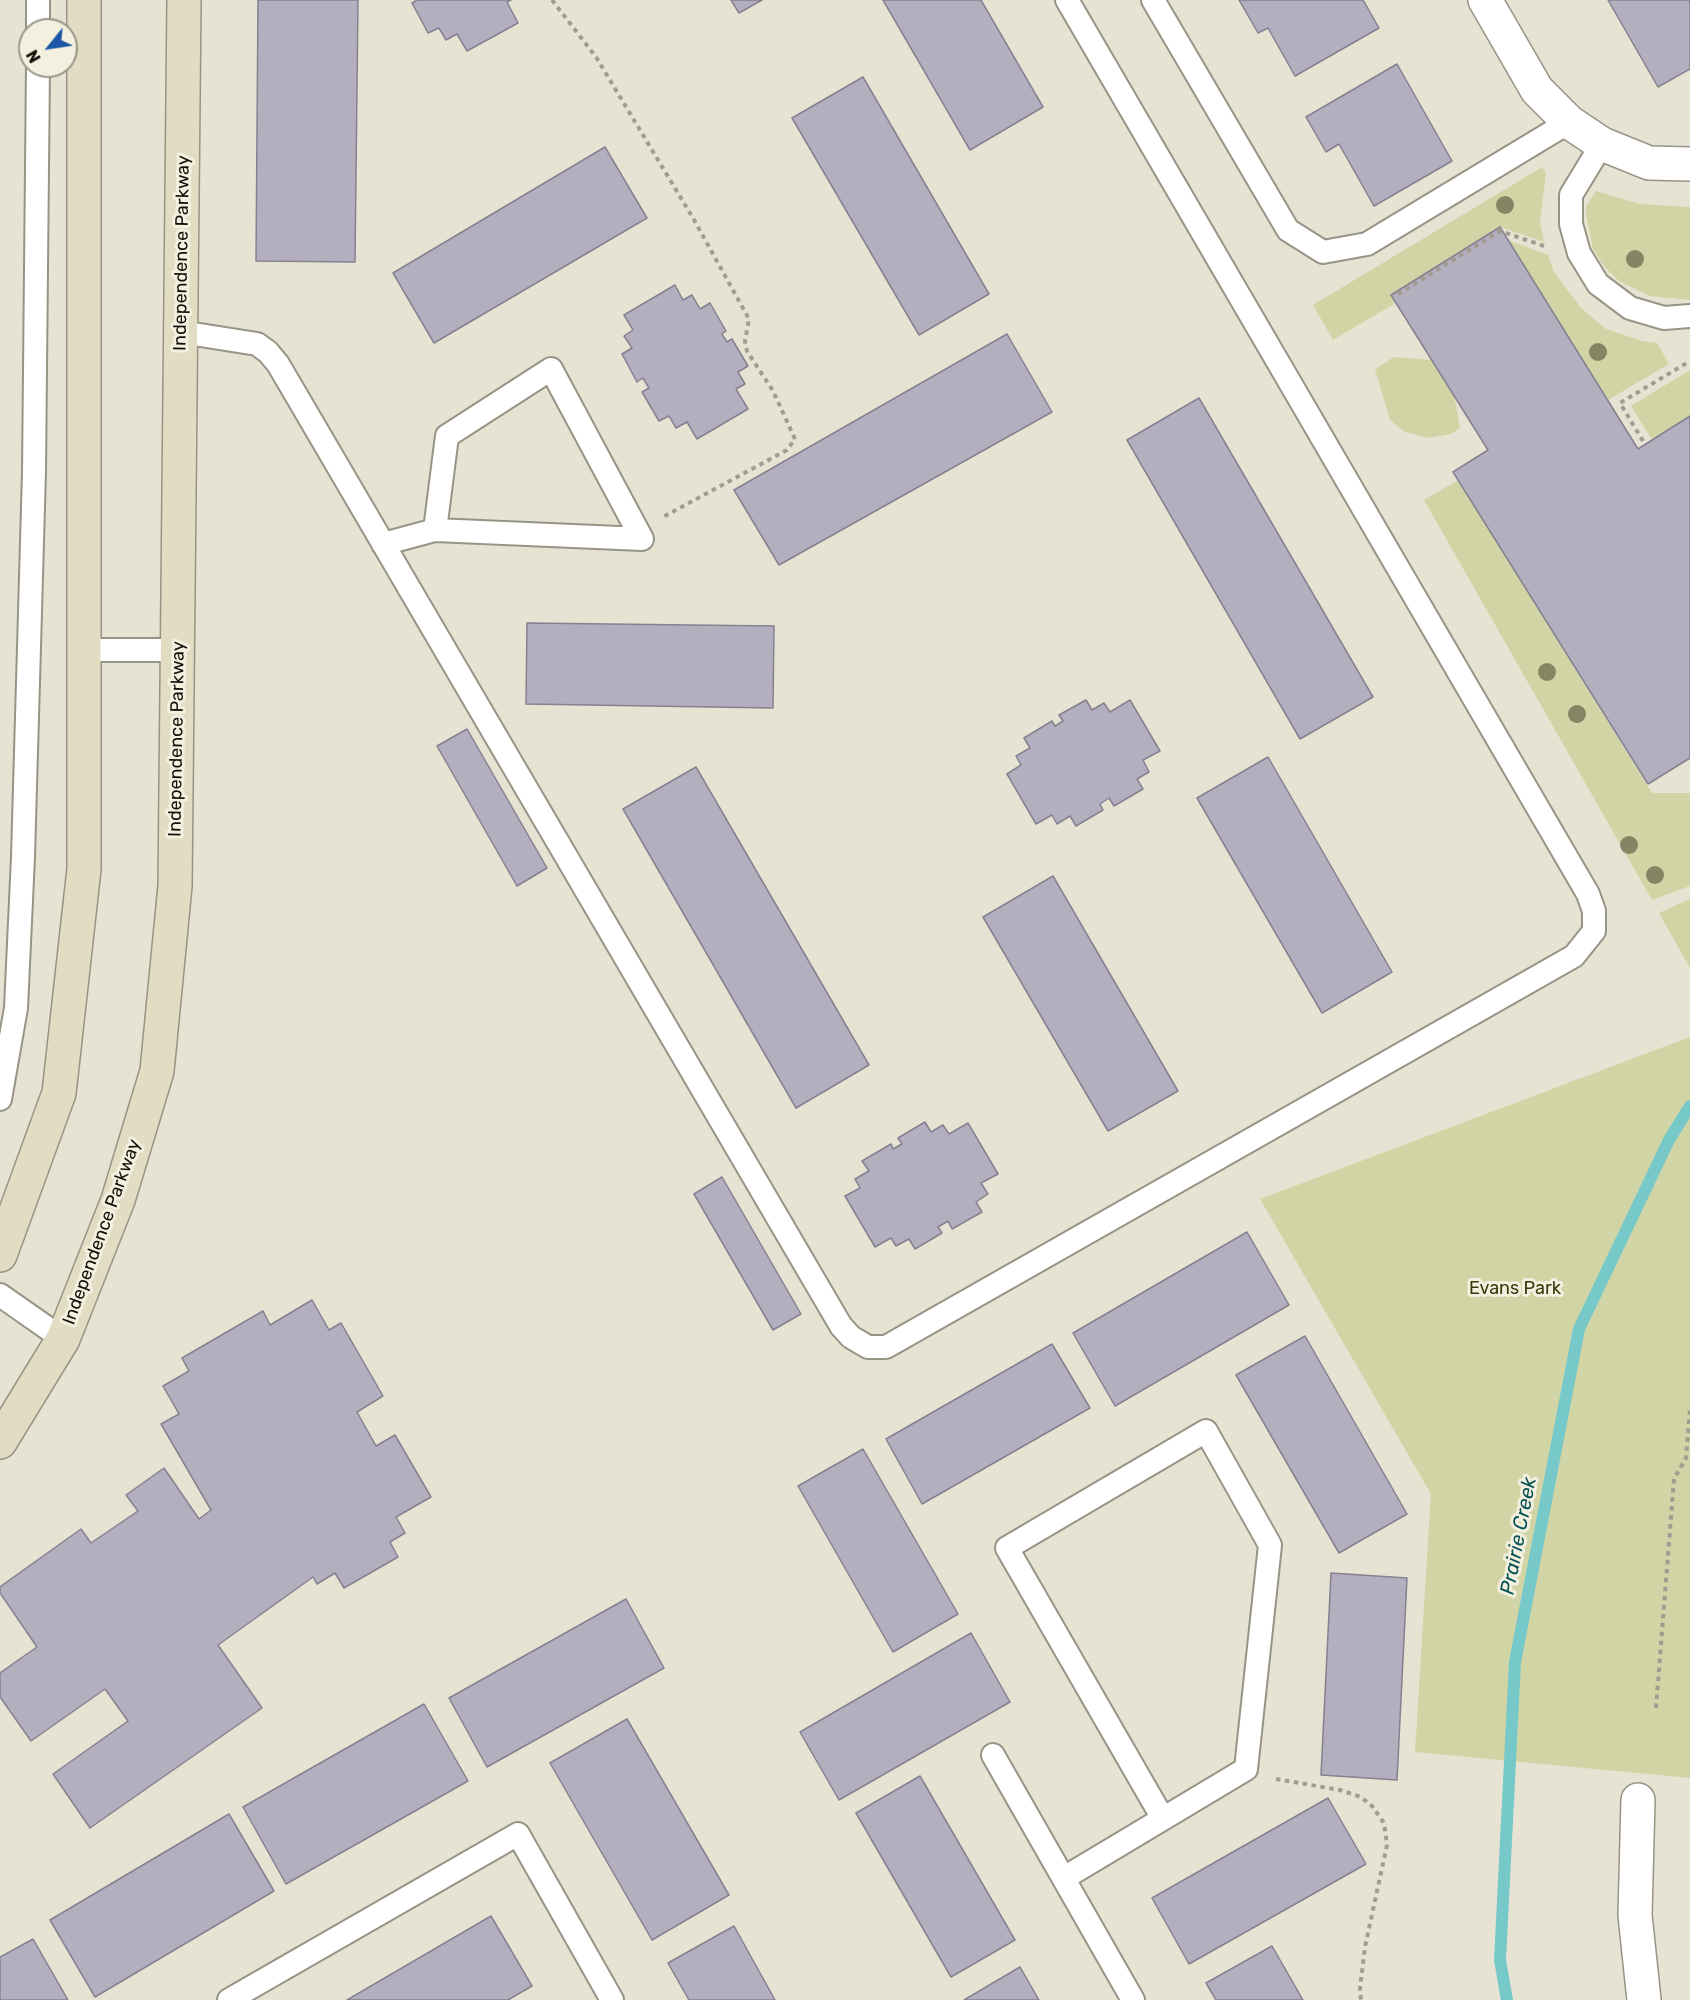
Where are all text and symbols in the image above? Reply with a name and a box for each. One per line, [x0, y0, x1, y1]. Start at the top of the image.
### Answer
north arrow [18, 18, 78, 78]
text: N [23, 47, 45, 66]
street label: Independence Parkway [169, 155, 195, 351]
street label: Independence Parkway [164, 641, 190, 837]
street label: Independence Parkway [58, 1136, 146, 1328]
park label: Evans Park [1469, 1278, 1561, 1300]
water label: Prairie Creek [1496, 1475, 1542, 1597]

